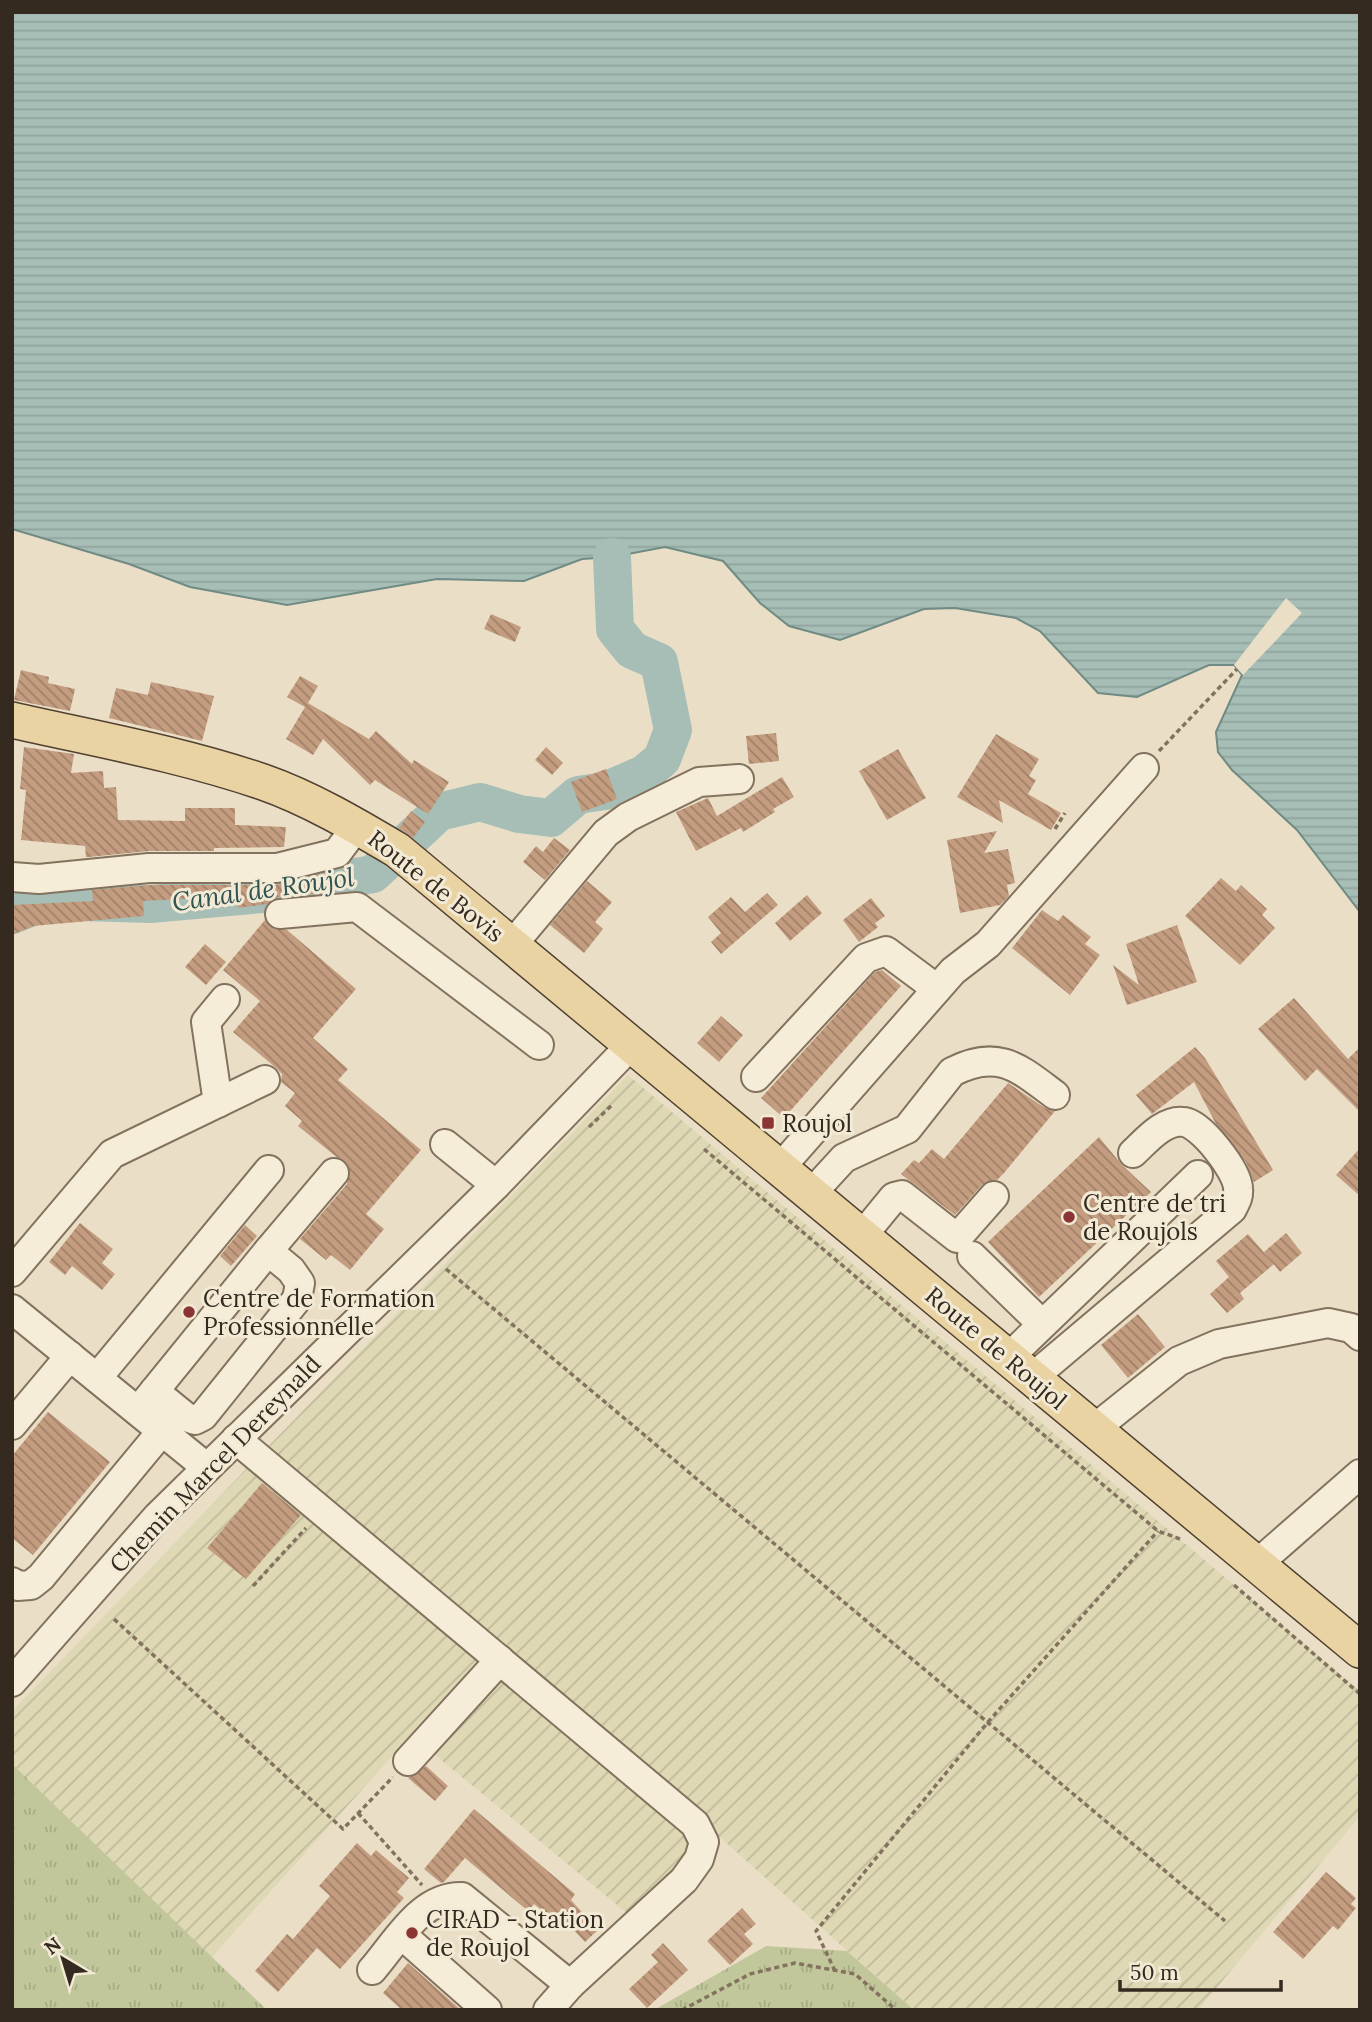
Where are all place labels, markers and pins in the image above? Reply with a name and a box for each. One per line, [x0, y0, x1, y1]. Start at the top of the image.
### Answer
place label: Roujol [782, 1108, 852, 1139]
marker: Roujol [760, 1115, 776, 1131]
place label: Centre de tri de Roujols [1083, 1188, 1226, 1247]
marker: Centre de tri de Roujols [1061, 1209, 1077, 1225]
place label: Centre de Formation Professionnelle [203, 1283, 435, 1342]
marker: Centre de Formation Professionnelle [181, 1304, 197, 1320]
place label: CIRAD - Station de Roujol [426, 1904, 604, 1963]
marker: CIRAD - Station de Roujol [404, 1925, 420, 1941]

